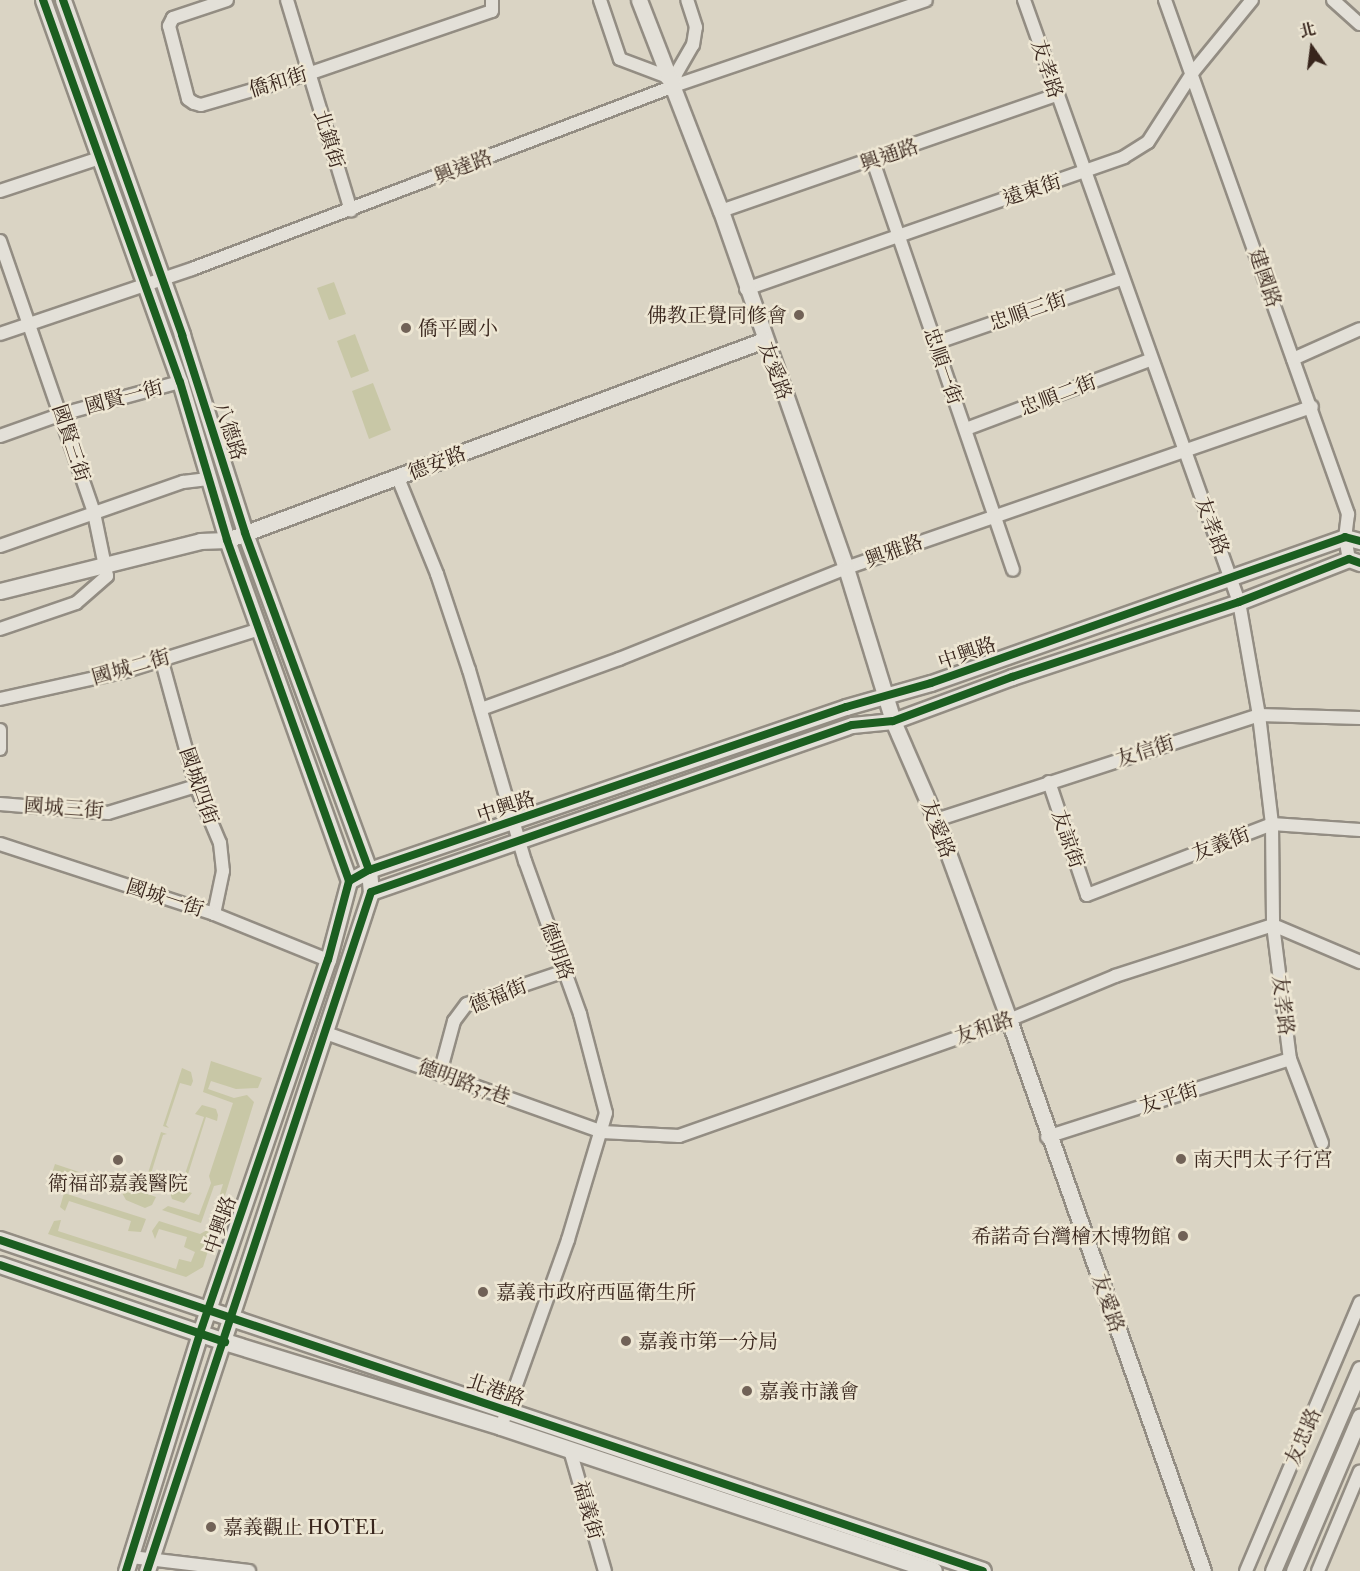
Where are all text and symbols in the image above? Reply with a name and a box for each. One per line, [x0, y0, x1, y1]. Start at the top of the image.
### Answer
north arrow [1282, 18, 1342, 78]
text: 北 [1297, 19, 1318, 42]
street label: 友孝路 [1026, 37, 1068, 101]
street label: 僑和街 [246, 62, 310, 102]
street label: 北鎮街 [309, 107, 349, 171]
street label: 興通路 [857, 134, 921, 176]
street label: 興達路 [431, 145, 495, 189]
street label: 遠東街 [1000, 169, 1064, 211]
street label: 建國路 [1244, 246, 1286, 310]
street label: 忠順三街 [986, 287, 1070, 335]
place label: 佛教正覺同修會 [647, 303, 787, 327]
marker: 佛教正覺同修會 [792, 308, 806, 322]
place label: 僑平國小 [418, 316, 498, 340]
marker: 僑平國小 [399, 321, 413, 335]
street label: 忠順一街 [919, 324, 967, 408]
street label: 友愛路 [753, 339, 797, 403]
street label: 忠順二街 [1016, 369, 1100, 421]
street label: 國賢一街 [82, 375, 166, 419]
street label: 八德路 [209, 399, 251, 463]
street label: 國賢三街 [47, 401, 95, 485]
street label: 德安路 [405, 441, 469, 485]
street label: 友孝路 [1190, 494, 1234, 558]
street label: 興雅路 [862, 529, 926, 573]
street label: 中興路 [935, 632, 999, 674]
street label: 國城二街 [89, 644, 173, 690]
street label: 友信街 [1113, 730, 1177, 772]
street label: 國城四街 [175, 744, 223, 828]
street label: 中興路 [474, 786, 538, 828]
street label: 國城三街 [23, 793, 105, 823]
street label: 友愛路 [916, 797, 960, 861]
street label: 友諒街 [1047, 807, 1089, 871]
street label: 友義街 [1189, 822, 1253, 866]
street label: 國城一街 [123, 874, 207, 922]
street label: 德明路 [535, 919, 579, 983]
street label: 德福街 [466, 974, 530, 1018]
street label: 友孝路 [1267, 974, 1299, 1036]
street label: 友和路 [952, 1007, 1016, 1049]
street label: 德明路37巷 [414, 1054, 514, 1110]
street label: 友平街 [1137, 1077, 1201, 1119]
place label: 南天門太子行宮 [1193, 1147, 1333, 1171]
marker: 衛福部嘉義醫院 [109, 1151, 127, 1169]
marker: 南天門太子行宮 [1174, 1152, 1188, 1166]
place label: 衛福部嘉義醫院 [48, 1171, 188, 1195]
street label: 中興路 [199, 1193, 241, 1257]
place label: 希諾奇台灣檜木博物館 [971, 1224, 1171, 1248]
marker: 希諾奇台灣檜木博物館 [1176, 1229, 1190, 1243]
street label: 友愛路 [1087, 1271, 1129, 1335]
place label: 嘉義市政府西區衛生所 [496, 1280, 696, 1304]
marker: 嘉義市政府西區衛生所 [474, 1283, 492, 1301]
place label: 嘉義市第一分局 [638, 1329, 778, 1353]
marker: 嘉義市第一分局 [619, 1334, 633, 1348]
street label: 北港路 [464, 1369, 528, 1411]
place label: 嘉義市議會 [759, 1379, 859, 1403]
marker: 嘉義市議會 [740, 1384, 754, 1398]
street label: 友忠路 [1280, 1405, 1326, 1469]
street label: 福義街 [568, 1478, 608, 1542]
place label: 嘉義觀止 HOTEL [223, 1515, 383, 1539]
marker: 嘉義觀止 HOTEL [204, 1520, 218, 1534]

